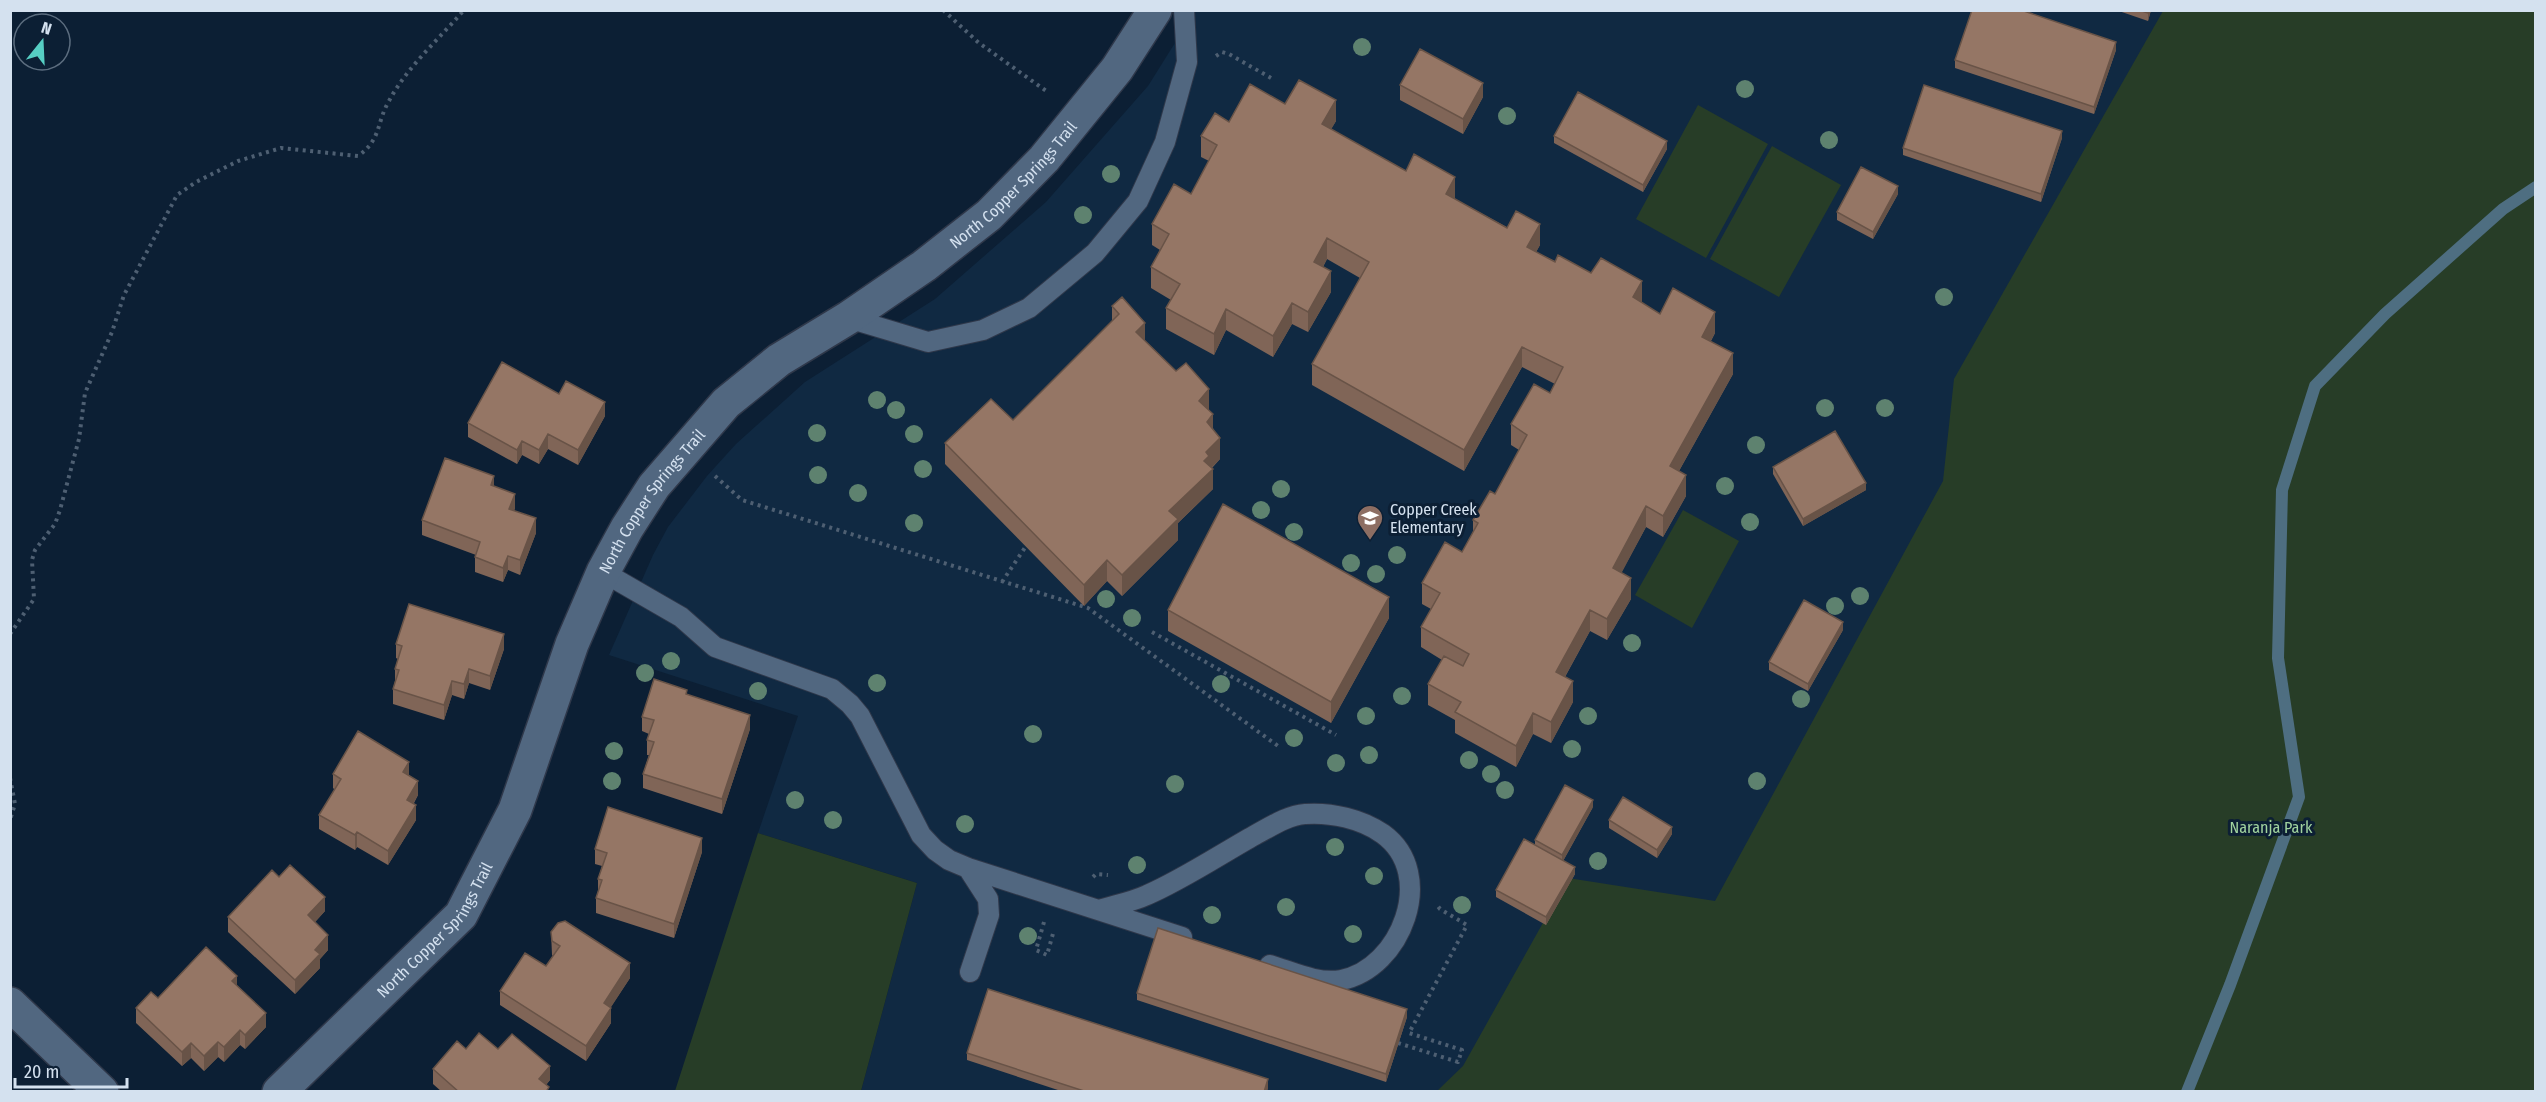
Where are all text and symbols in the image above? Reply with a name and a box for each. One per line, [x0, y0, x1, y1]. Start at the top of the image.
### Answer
north arrow [12, 12, 72, 72]
text: N [39, 18, 54, 39]
street label: North Copper Springs Trail [946, 117, 1080, 252]
street label: North Copper Springs Trail [595, 425, 709, 577]
place label: Copper Creek Elementary [1390, 500, 1477, 537]
school or university icon: Copper Creek Elementary [1355, 503, 1385, 541]
park label: Naranja Park [2230, 818, 2313, 837]
street label: North Copper Springs Trail [373, 859, 496, 1001]
scale bar [15, 1051, 128, 1089]
text: 20 m [24, 1061, 59, 1083]

